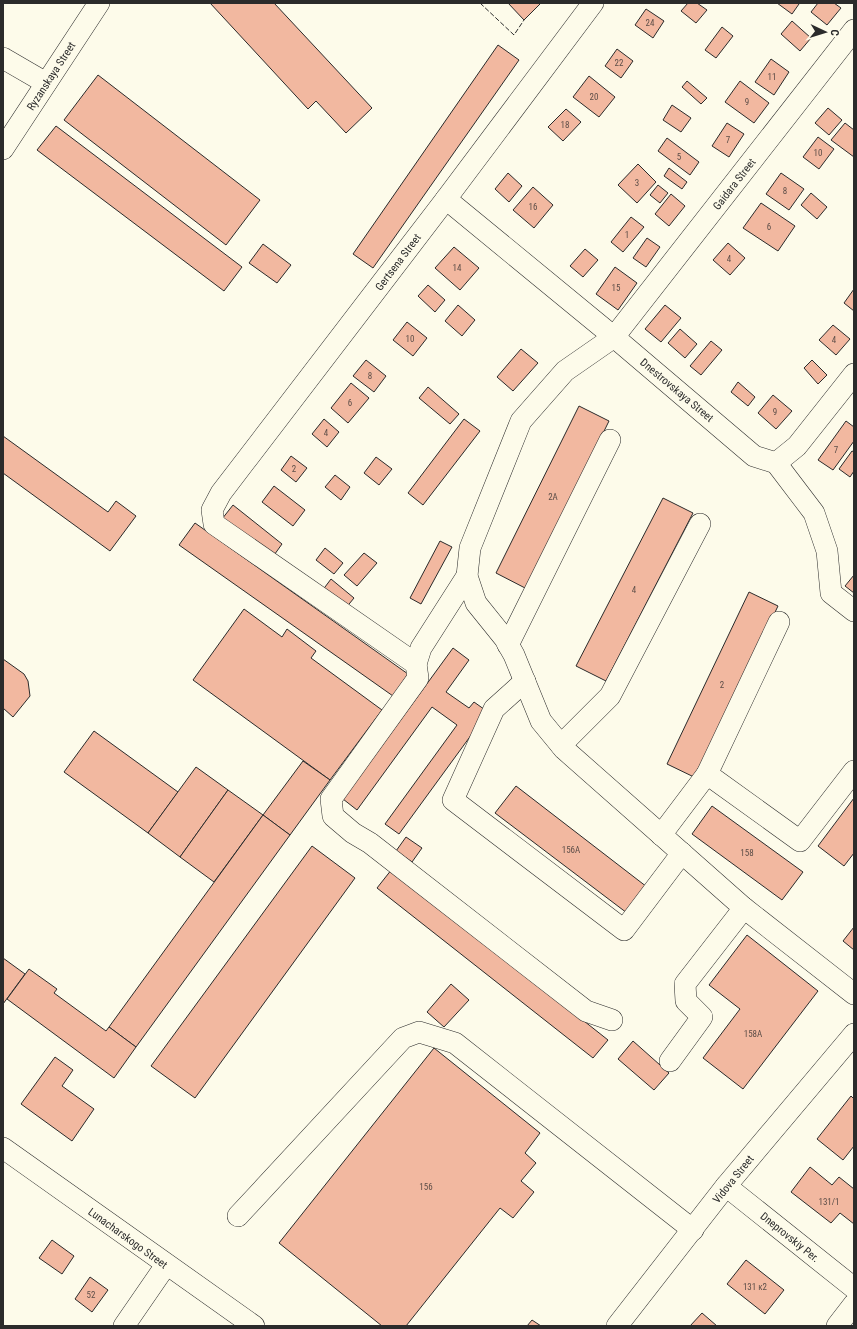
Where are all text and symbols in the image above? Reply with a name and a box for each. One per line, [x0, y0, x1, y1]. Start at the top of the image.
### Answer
north arrow [805, 12, 845, 52]
house number: 24 [646, 18, 655, 28]
text: С [828, 29, 841, 36]
street label: Ryzanskaya Street [24, 40, 78, 113]
house number: 22 [615, 58, 624, 68]
house number: 11 [768, 72, 776, 82]
house number: 20 [590, 92, 598, 102]
house number: 9 [745, 97, 749, 107]
house number: 18 [561, 120, 569, 130]
house number: 7 [726, 135, 731, 145]
house number: 10 [814, 148, 822, 158]
house number: 5 [677, 152, 682, 162]
street label: Gaidara Street [710, 156, 759, 213]
house number: 3 [635, 178, 639, 188]
house number: 8 [783, 186, 787, 196]
house number: 16 [529, 202, 537, 212]
house number: 6 [767, 222, 771, 232]
house number: 1 [625, 230, 629, 240]
street label: Gertsena Street [373, 231, 424, 293]
house number: 4 [727, 254, 732, 264]
house number: 14 [453, 263, 462, 273]
house number: 15 [612, 283, 621, 293]
house number: 10 [406, 334, 414, 344]
house number: 4 [832, 335, 837, 345]
street label: Dnestrovskaya Street [637, 356, 716, 425]
house number: 8 [368, 371, 372, 381]
house number: 6 [348, 398, 352, 408]
house number: 9 [773, 407, 777, 417]
house number: 4 [324, 428, 329, 438]
house number: 7 [834, 445, 839, 455]
house number: 2 [292, 464, 297, 474]
house number: 2А [548, 492, 558, 502]
house number: 4 [632, 585, 637, 595]
house number: 2 [720, 680, 725, 690]
house number: 156А [562, 845, 580, 855]
house number: 158 [740, 848, 754, 858]
house number: 158А [744, 1029, 762, 1039]
street label: Vidova Street [710, 1153, 757, 1206]
house number: 156 [419, 1182, 433, 1192]
house number: 131/1 [818, 1197, 840, 1207]
street label: Lunacharskogo Street [86, 1205, 170, 1271]
street label: Dneprovskiy Per. [758, 1210, 822, 1265]
house number: 131 к2 [743, 1282, 768, 1292]
house number: 52 [87, 1290, 96, 1300]

